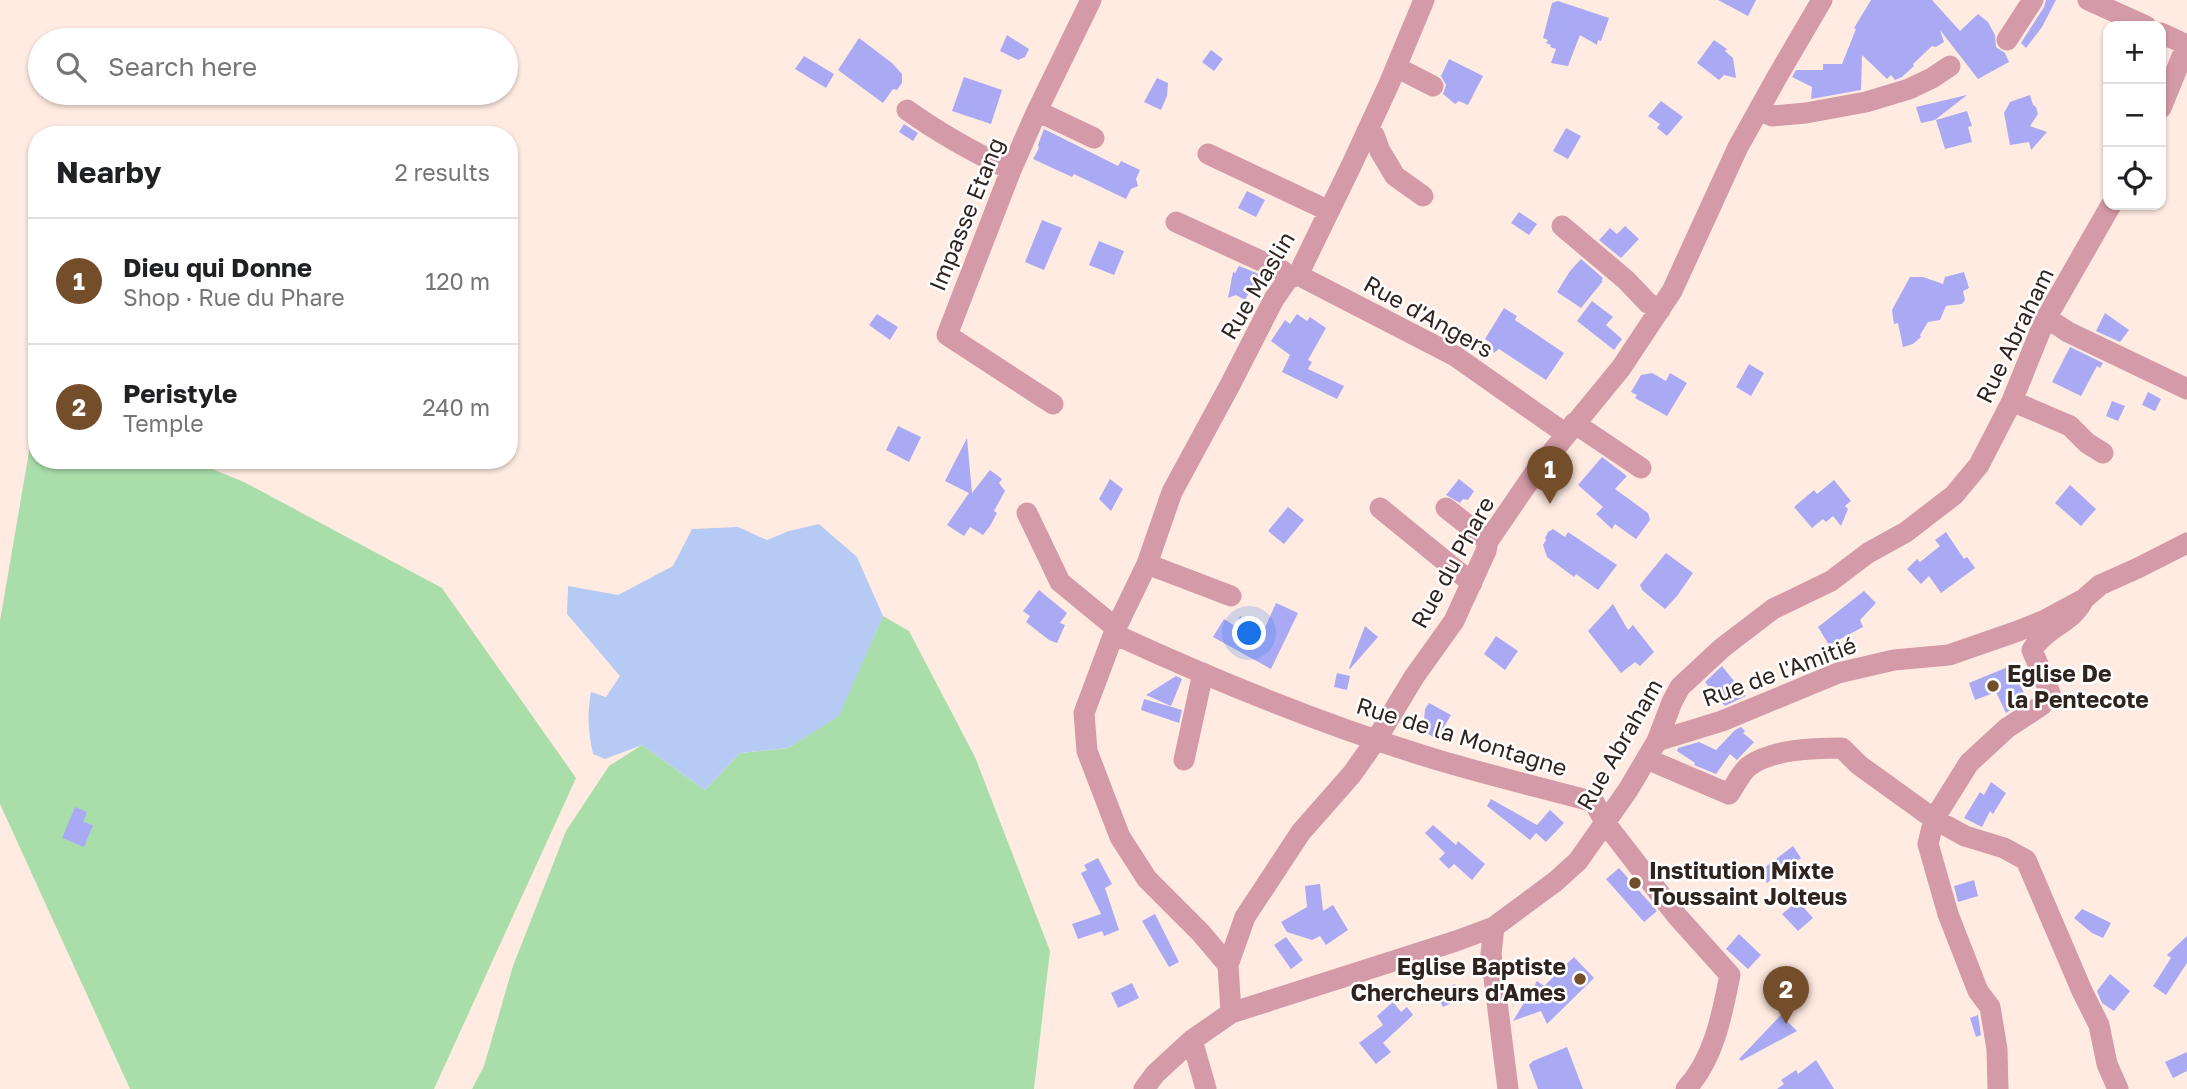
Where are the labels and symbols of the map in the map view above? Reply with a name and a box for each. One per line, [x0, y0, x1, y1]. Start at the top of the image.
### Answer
street label: Impasse Etang [923, 133, 1009, 295]
street label: Rue Maslin [1214, 226, 1300, 344]
street label: Rue Abraham [1969, 263, 2059, 407]
street label: Rue d'Angers [1359, 269, 1499, 363]
pin: 1 [1527, 446, 1573, 504]
street label: Rue du Phare [1404, 491, 1500, 633]
your location [1232, 616, 1266, 650]
street label: Rue de l'Amitié [1698, 630, 1860, 712]
place label: Eglise De la Pentecote [2007, 659, 2149, 713]
street label: Rue Abraham [1570, 673, 1668, 815]
marker: Eglise De la Pentecote [1985, 678, 2001, 694]
street label: Rue de la Montagne [1353, 691, 1571, 781]
place label: Institution Mixte Toussaint Jolteus [1649, 856, 1847, 910]
marker: Institution Mixte Toussaint Jolteus [1627, 875, 1643, 891]
place label: Eglise Baptiste Chercheurs d'Ames [1351, 952, 1566, 1006]
pin: 2 [1763, 966, 1809, 1024]
marker: Eglise Baptiste Chercheurs d'Ames [1572, 971, 1588, 987]

